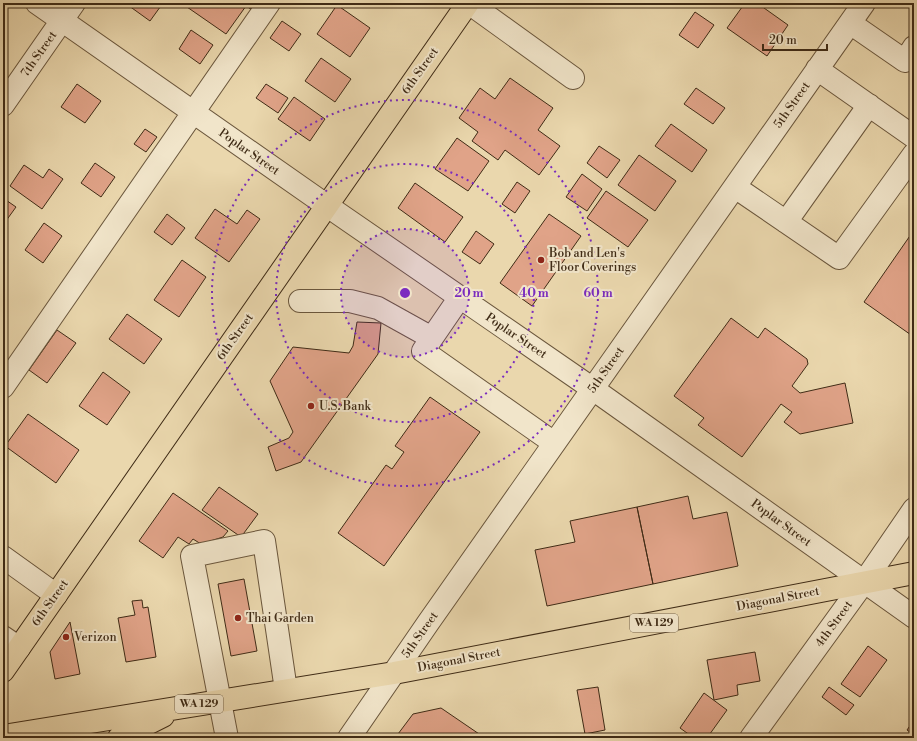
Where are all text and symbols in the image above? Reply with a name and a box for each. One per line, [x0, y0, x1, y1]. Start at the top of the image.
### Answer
scale bar [763, 26, 827, 52]
street label: 7th Street [18, 28, 61, 80]
text: 20 m [769, 33, 797, 48]
street label: 6th Street [398, 44, 442, 97]
street label: 5th Street [771, 78, 814, 131]
street label: Poplar Street [216, 126, 283, 179]
place label: Bob and Len's Floor Coverings [548, 246, 636, 275]
marker: Bob and Len's Floor Coverings [536, 255, 546, 265]
centre of rings [398, 286, 412, 300]
text: 20 m [454, 286, 484, 301]
text: 40 m [519, 286, 549, 301]
text: 60 m [583, 286, 613, 301]
street label: 6th Street [213, 310, 257, 363]
street label: Poplar Street [482, 310, 550, 362]
street label: 5th Street [585, 343, 628, 396]
place label: U.S. Bank [319, 399, 372, 414]
marker: U.S. Bank [306, 401, 316, 411]
street label: Poplar Street [748, 496, 815, 550]
street label: 6th Street [28, 576, 72, 629]
street label: Diagonal Street [735, 583, 821, 614]
street label: 4th Street [812, 597, 856, 650]
street label: 5th Street [399, 608, 442, 661]
place label: Thai Garden [246, 611, 314, 626]
marker: Thai Garden [233, 613, 243, 623]
road number: WA 129 [630, 614, 678, 632]
place label: Verizon [73, 630, 117, 645]
marker: Verizon [61, 632, 71, 642]
street label: Diagonal Street [416, 644, 502, 675]
road number: WA 129 [175, 695, 223, 713]

